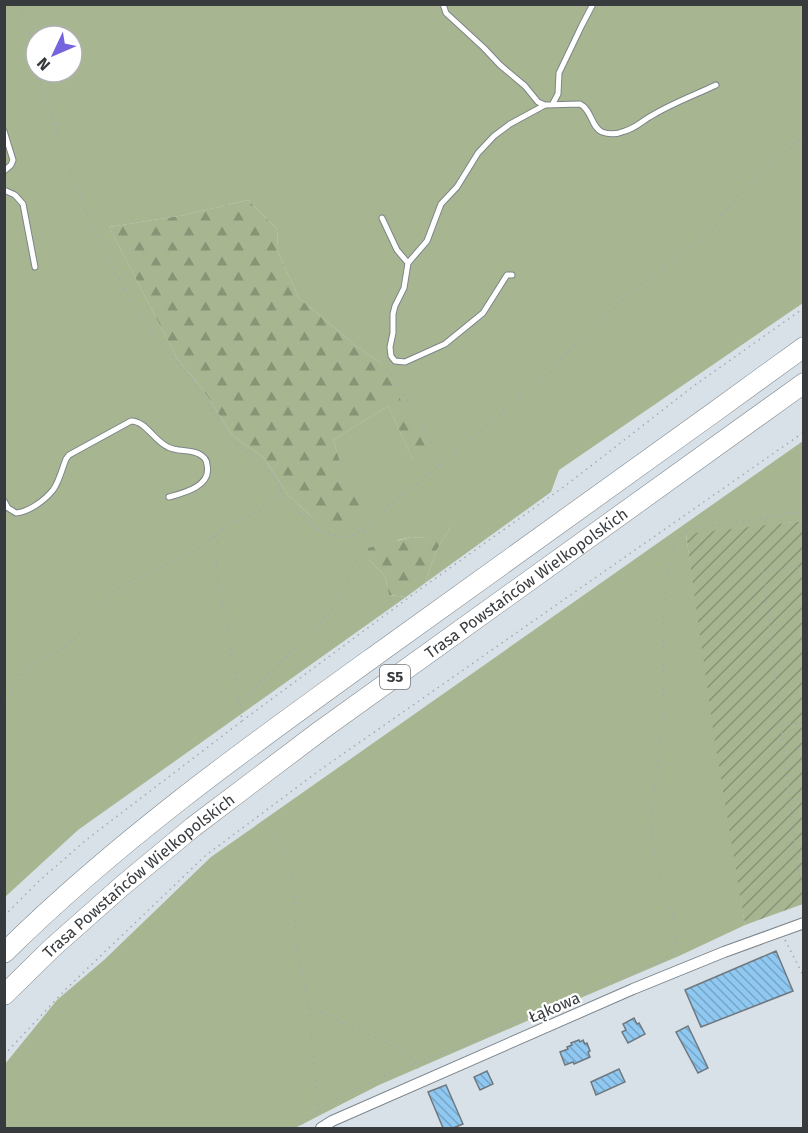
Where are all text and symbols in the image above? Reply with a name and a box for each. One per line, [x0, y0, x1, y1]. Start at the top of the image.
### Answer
north arrow [24, 24, 84, 84]
text: N [33, 54, 54, 74]
street label: Trasa Powstańców Wielkopolskich [421, 504, 631, 662]
road number: S5 [380, 665, 410, 689]
street label: Trasa Powstańców Wielkopolskich [39, 790, 239, 962]
street label: Łąkowa [526, 988, 583, 1028]

